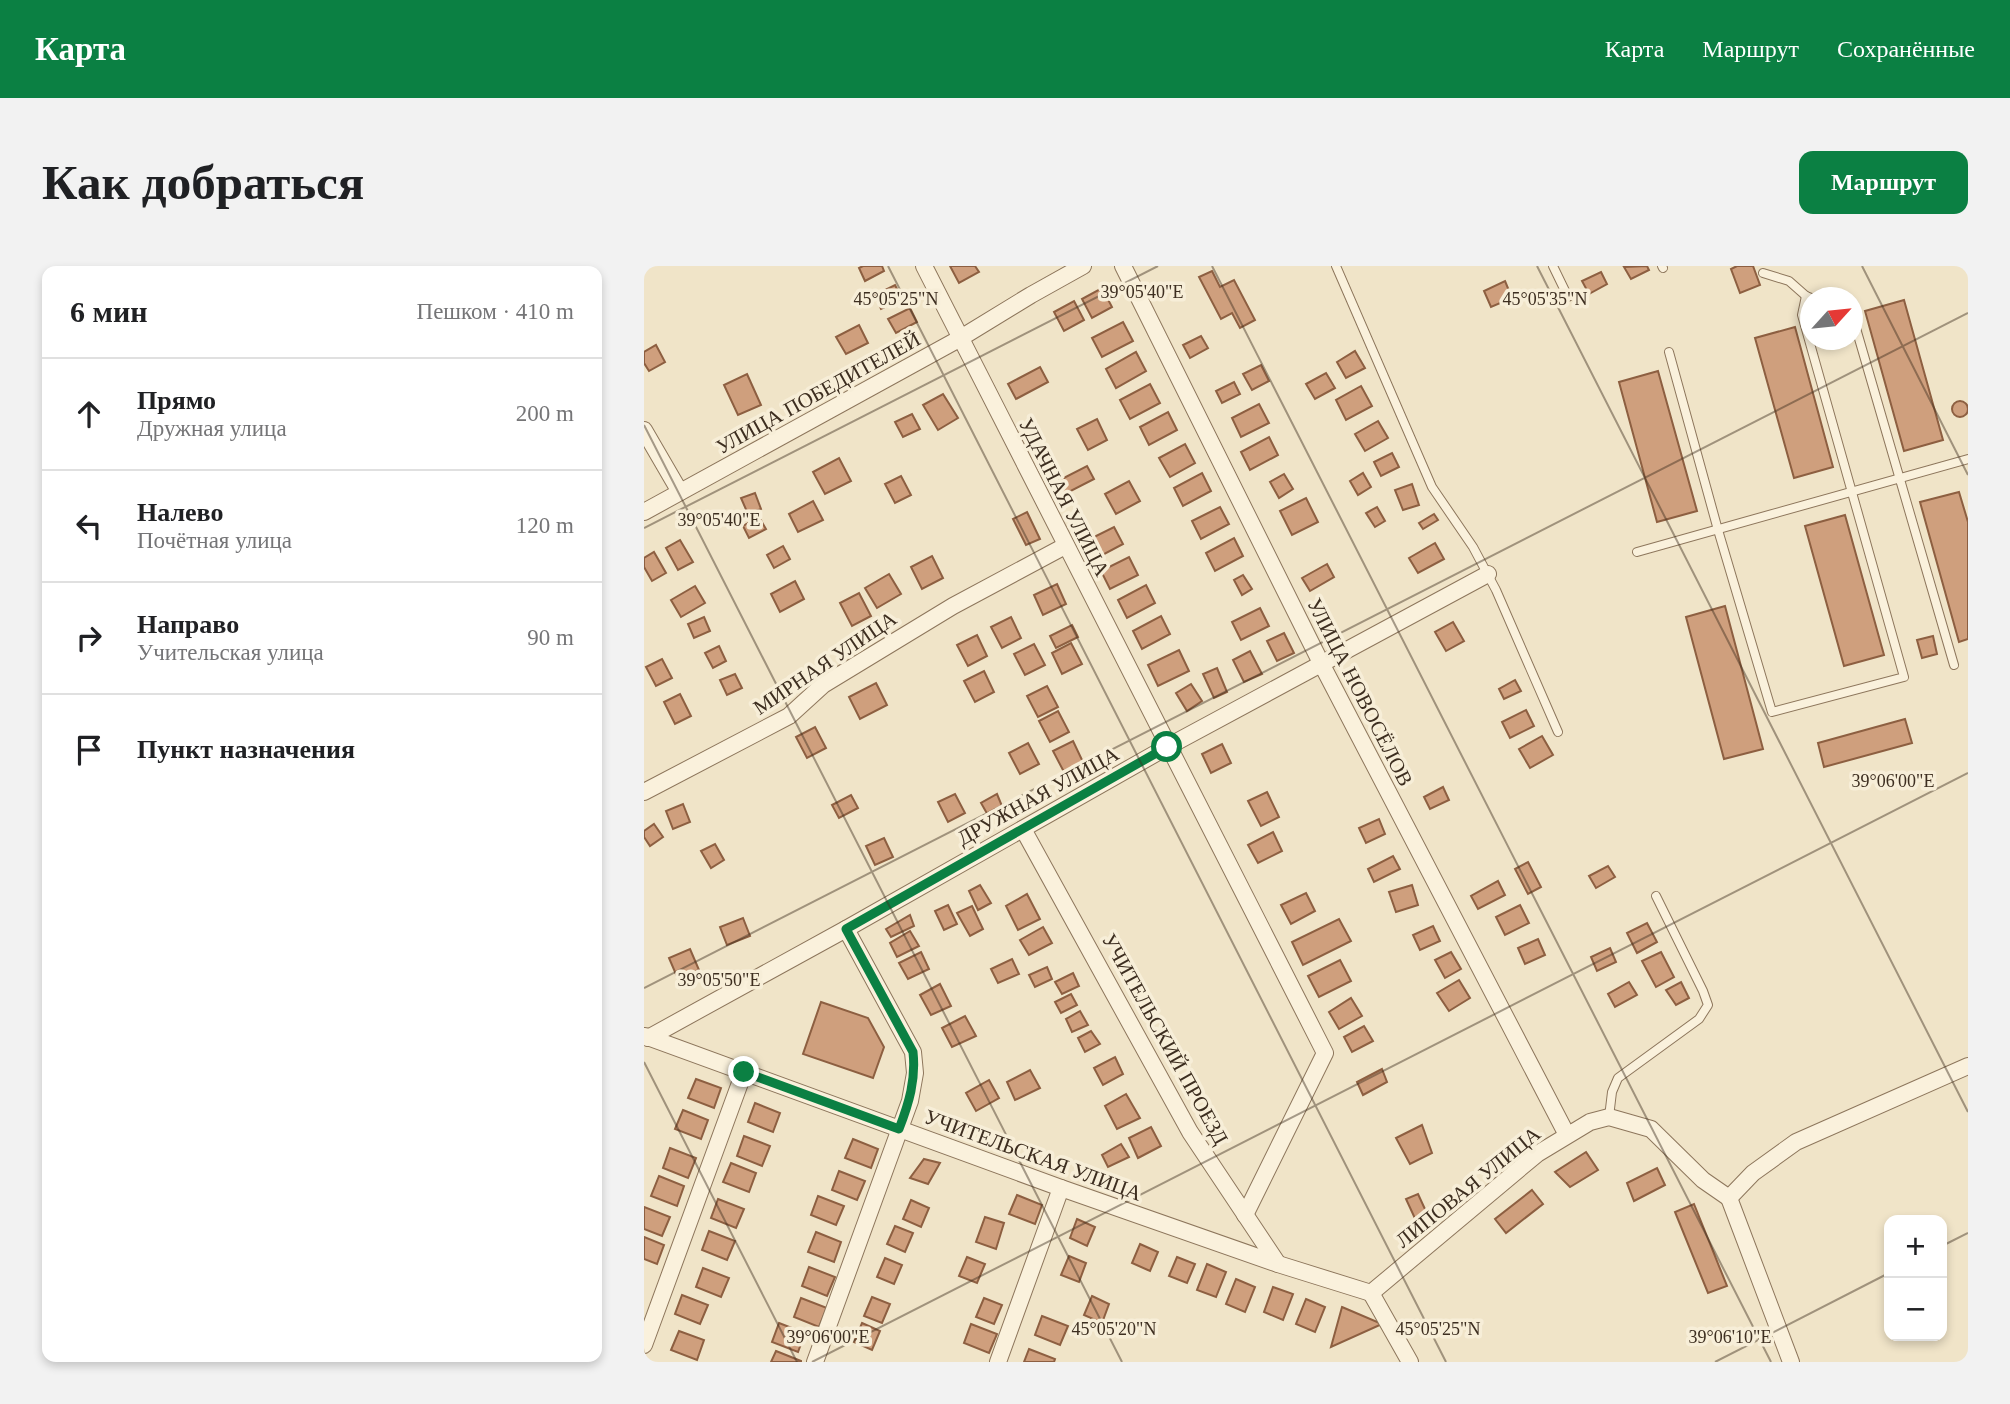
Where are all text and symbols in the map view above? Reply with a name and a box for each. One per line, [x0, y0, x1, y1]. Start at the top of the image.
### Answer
text: Карта [35, 31, 126, 67]
text: Карта [1605, 36, 1664, 62]
text: Маршрут [1702, 36, 1799, 62]
text: Сохранённые [1837, 36, 1975, 62]
button: Маршрут [1799, 151, 1968, 214]
text: Как добраться [42, 155, 364, 210]
text: 39°05'40"E [1101, 282, 1183, 302]
north arrow [1800, 287, 1863, 350]
text: 45°05'25"N [854, 289, 938, 309]
text: 45°05'35"N [1503, 289, 1587, 309]
text: 6 мин [70, 295, 148, 328]
text: Пешком · 410 m [417, 299, 574, 324]
street label: УЛИЦА ПОБЕДИТЕЛЕЙ [712, 327, 924, 459]
text: Прямо [137, 386, 216, 415]
icon: ahead [70, 395, 108, 433]
text: 200 m [516, 401, 574, 426]
street label: УДАЧНАЯ УЛИЦА [1014, 414, 1115, 581]
text: Дружная улица [137, 416, 287, 441]
text: Налево [137, 498, 223, 527]
icon: left [70, 507, 108, 545]
text: 39°05'40"E [678, 510, 760, 530]
text: 120 m [516, 513, 574, 538]
text: Почётная улица [137, 528, 292, 553]
street label: УЛИЦА НОВОСЁЛОВ [1302, 594, 1418, 790]
street label: МИРНАЯ УЛИЦА [749, 606, 902, 720]
text: Направо [137, 610, 239, 639]
icon: right [70, 619, 108, 657]
text: 90 m [527, 625, 574, 650]
text: Учительская улица [137, 640, 324, 665]
icon: arrive [70, 731, 108, 769]
route start [1151, 731, 1182, 762]
text: Пункт назначения [137, 735, 355, 764]
street label: ДРУЖНАЯ УЛИЦА [953, 741, 1124, 850]
text: 39°06'00"E [1852, 771, 1934, 791]
street label: УЧИТЕЛЬСКИЙ ПРОЕЗД [1097, 929, 1233, 1149]
text: 39°05'50"E [678, 970, 760, 990]
route end [728, 1056, 759, 1087]
street label: УЧИТЕЛЬСКАЯ УЛИЦА [921, 1104, 1146, 1206]
street label: ЛИПОВАЯ УЛИЦА [1391, 1121, 1546, 1253]
map controls [1884, 1215, 1947, 1341]
button: + [1884, 1215, 1947, 1278]
button: − [1884, 1278, 1947, 1341]
text: 45°05'20"N [1072, 1319, 1156, 1339]
text: 45°05'25"N [1396, 1319, 1480, 1339]
text: 39°06'00"E [787, 1327, 869, 1347]
text: 39°06'10"E [1689, 1327, 1771, 1347]

